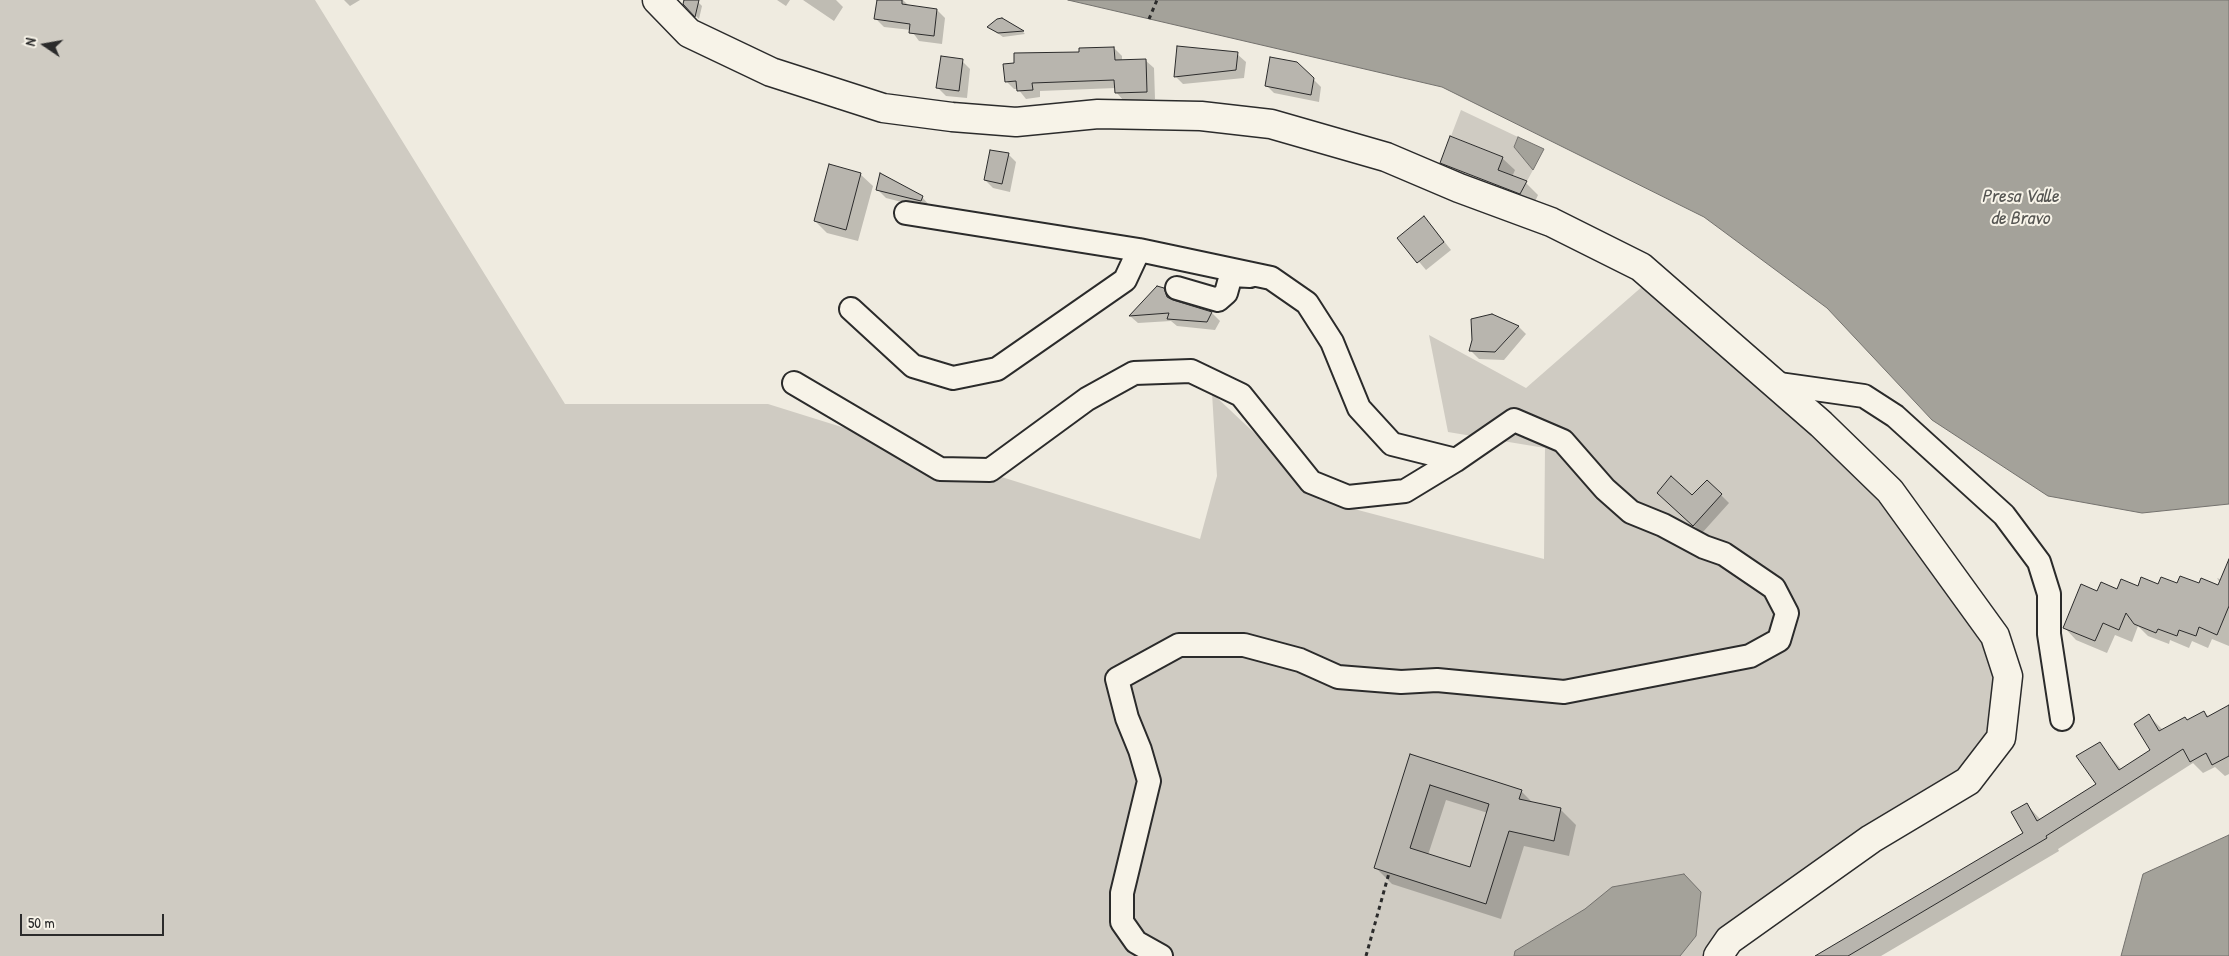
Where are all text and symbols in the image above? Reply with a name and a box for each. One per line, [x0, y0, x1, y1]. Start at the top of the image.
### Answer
north arrow [20, 20, 70, 70]
text: N [20, 36, 40, 47]
water label: Presa Valle de Bravo [1981, 186, 2059, 230]
scale bar [22, 904, 166, 936]
text: 50 m [28, 912, 55, 933]

